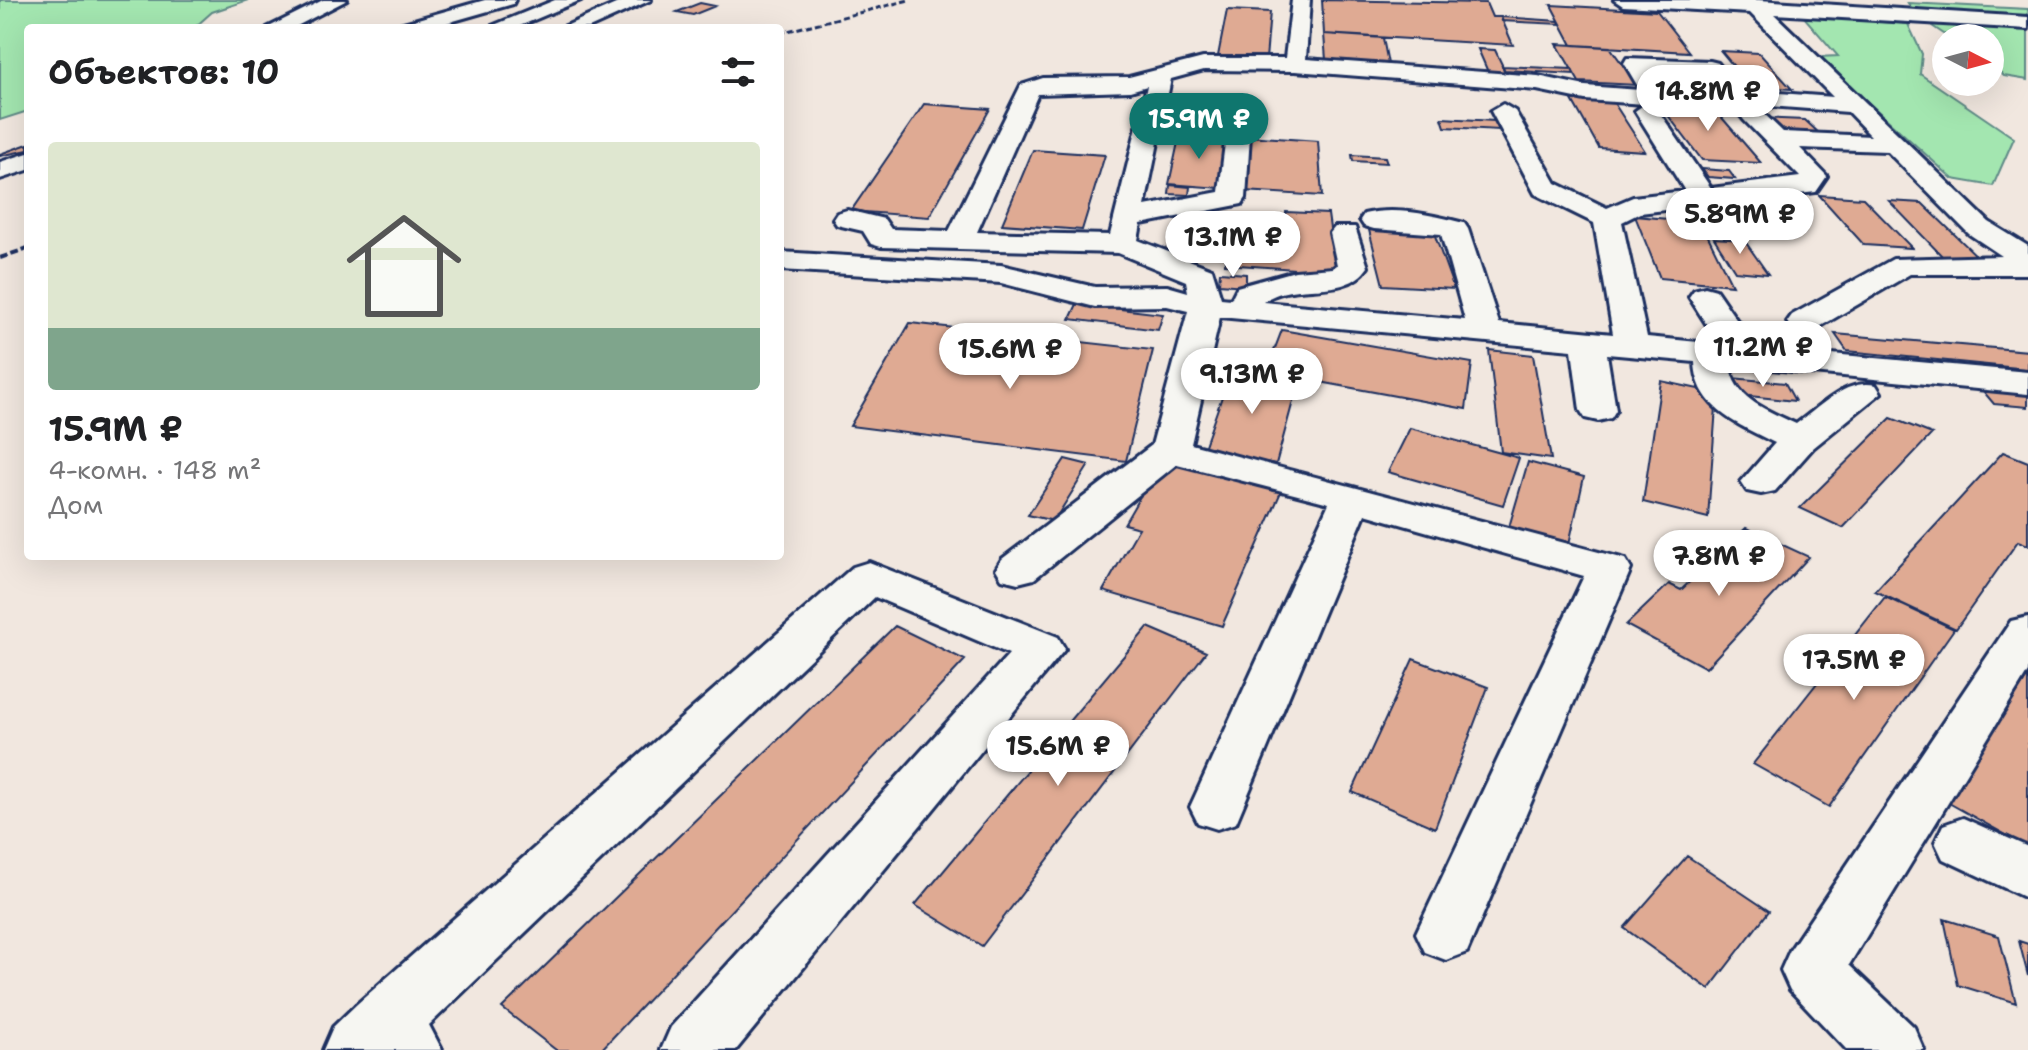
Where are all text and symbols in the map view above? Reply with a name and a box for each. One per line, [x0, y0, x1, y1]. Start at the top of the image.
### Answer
north arrow [1932, 24, 2004, 96]
map controls [1932, 24, 2004, 96]
text: Объектов: 10 [48, 49, 280, 95]
icon: filters [716, 50, 760, 94]
pin: 14.8M ₽ [1634, 65, 1782, 133]
text: 14.8M ₽ [1654, 73, 1762, 108]
pin: 15.9M ₽ [1125, 93, 1273, 161]
text: 15.9M ₽ [1147, 101, 1251, 136]
pin: 5.89M ₽ [1666, 188, 1814, 256]
icon: home [332, 194, 476, 338]
text: 5.89M ₽ [1684, 196, 1796, 231]
pin: 13.1M ₽ [1159, 211, 1307, 279]
text: 13.1M ₽ [1183, 219, 1283, 254]
pin: 11.2M ₽ [1689, 321, 1837, 389]
pin: 15.6M ₽ [936, 323, 1084, 391]
text: 11.2M ₽ [1713, 329, 1813, 364]
text: 15.6M ₽ [957, 331, 1063, 366]
pin: 9.13M ₽ [1178, 348, 1326, 416]
text: 9.13M ₽ [1199, 356, 1305, 391]
text: 15.9M ₽ [48, 406, 183, 452]
text: 4-комн. · 148 m² [48, 452, 261, 487]
text: Дом [48, 487, 103, 522]
pin: 7.8M ₽ [1654, 530, 1784, 598]
text: 7.8M ₽ [1671, 538, 1767, 573]
pin: 17.5M ₽ [1780, 634, 1928, 702]
text: 17.5M ₽ [1801, 642, 1907, 677]
pin: 15.6M ₽ [984, 720, 1132, 788]
text: 15.6M ₽ [1005, 728, 1111, 763]

